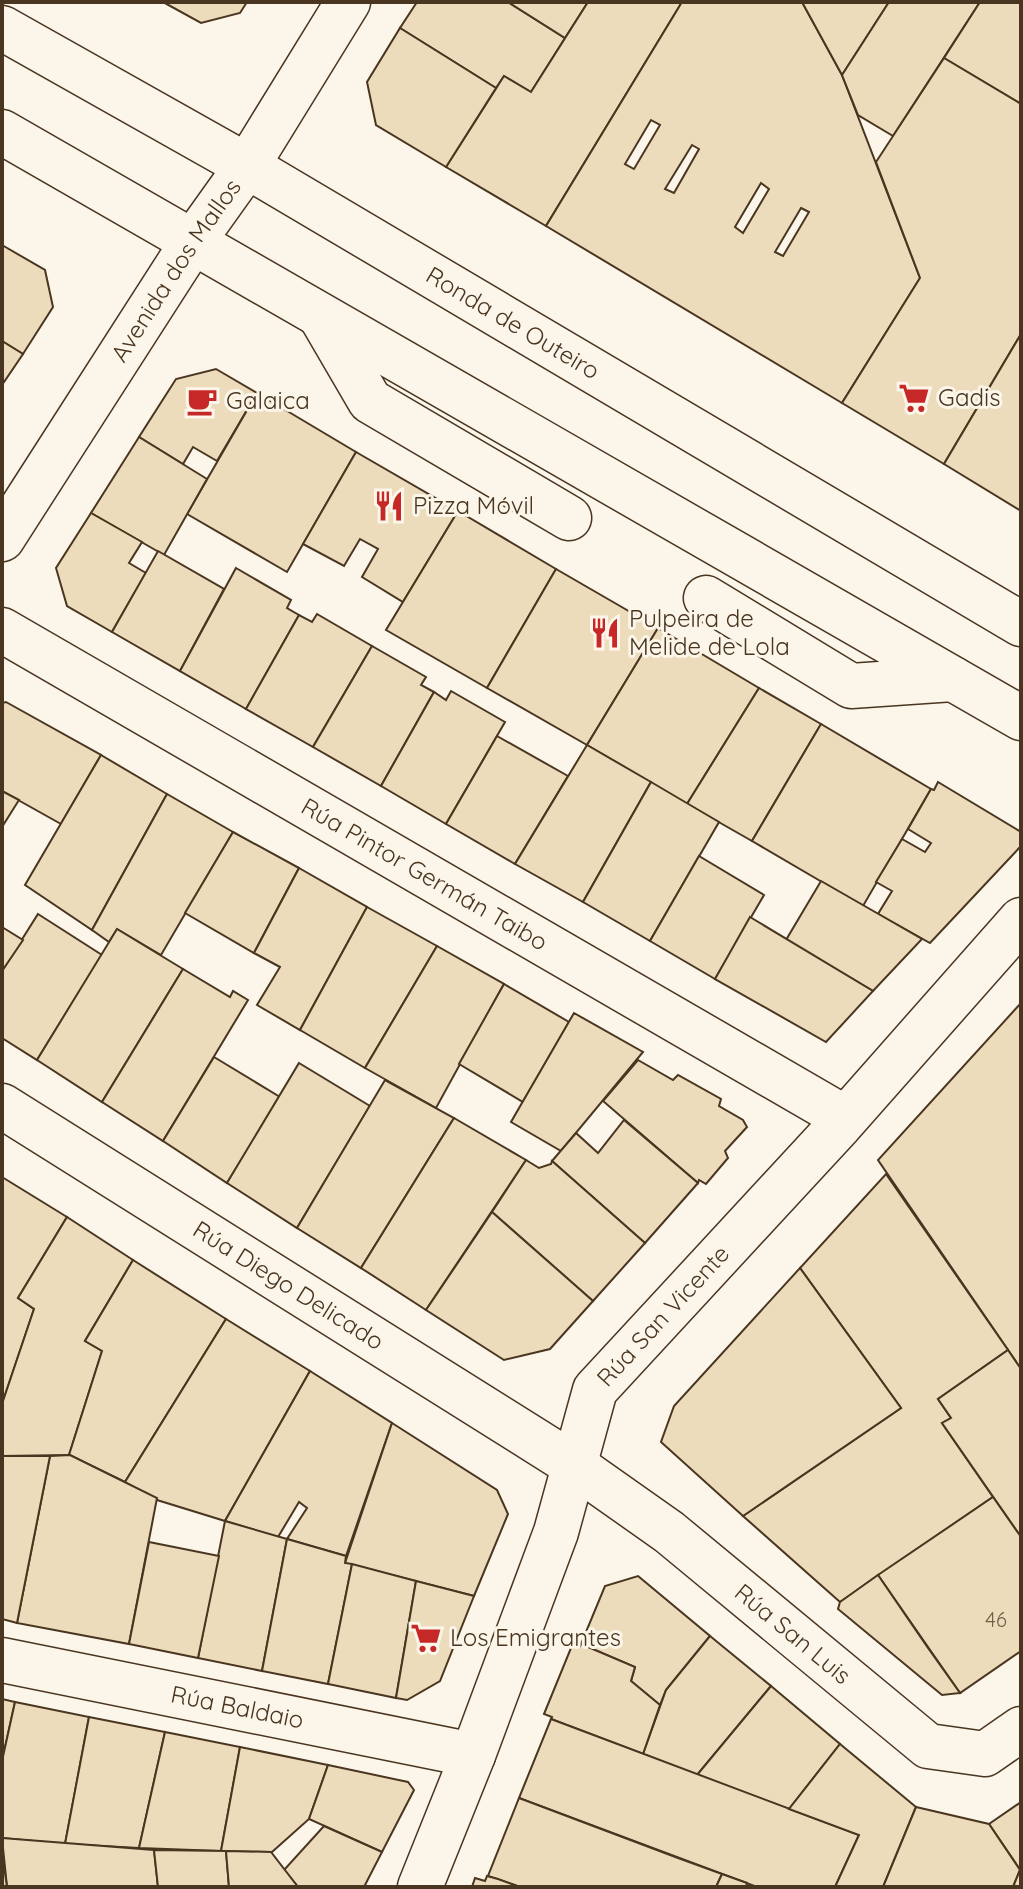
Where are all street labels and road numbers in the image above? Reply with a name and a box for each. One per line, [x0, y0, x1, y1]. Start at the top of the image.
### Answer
street label: Avenida dos Mallos [104, 173, 247, 367]
street label: Ronda de Outeiro [421, 259, 606, 385]
street label: Rúa Pintor Germán Taibo [296, 791, 553, 957]
street label: Rúa Diego Delicado [188, 1214, 390, 1356]
street label: Rúa San Vicente [590, 1239, 735, 1392]
street label: Rúa San Luis [729, 1577, 858, 1690]
street label: Rúa Baldaio [168, 1678, 306, 1735]

